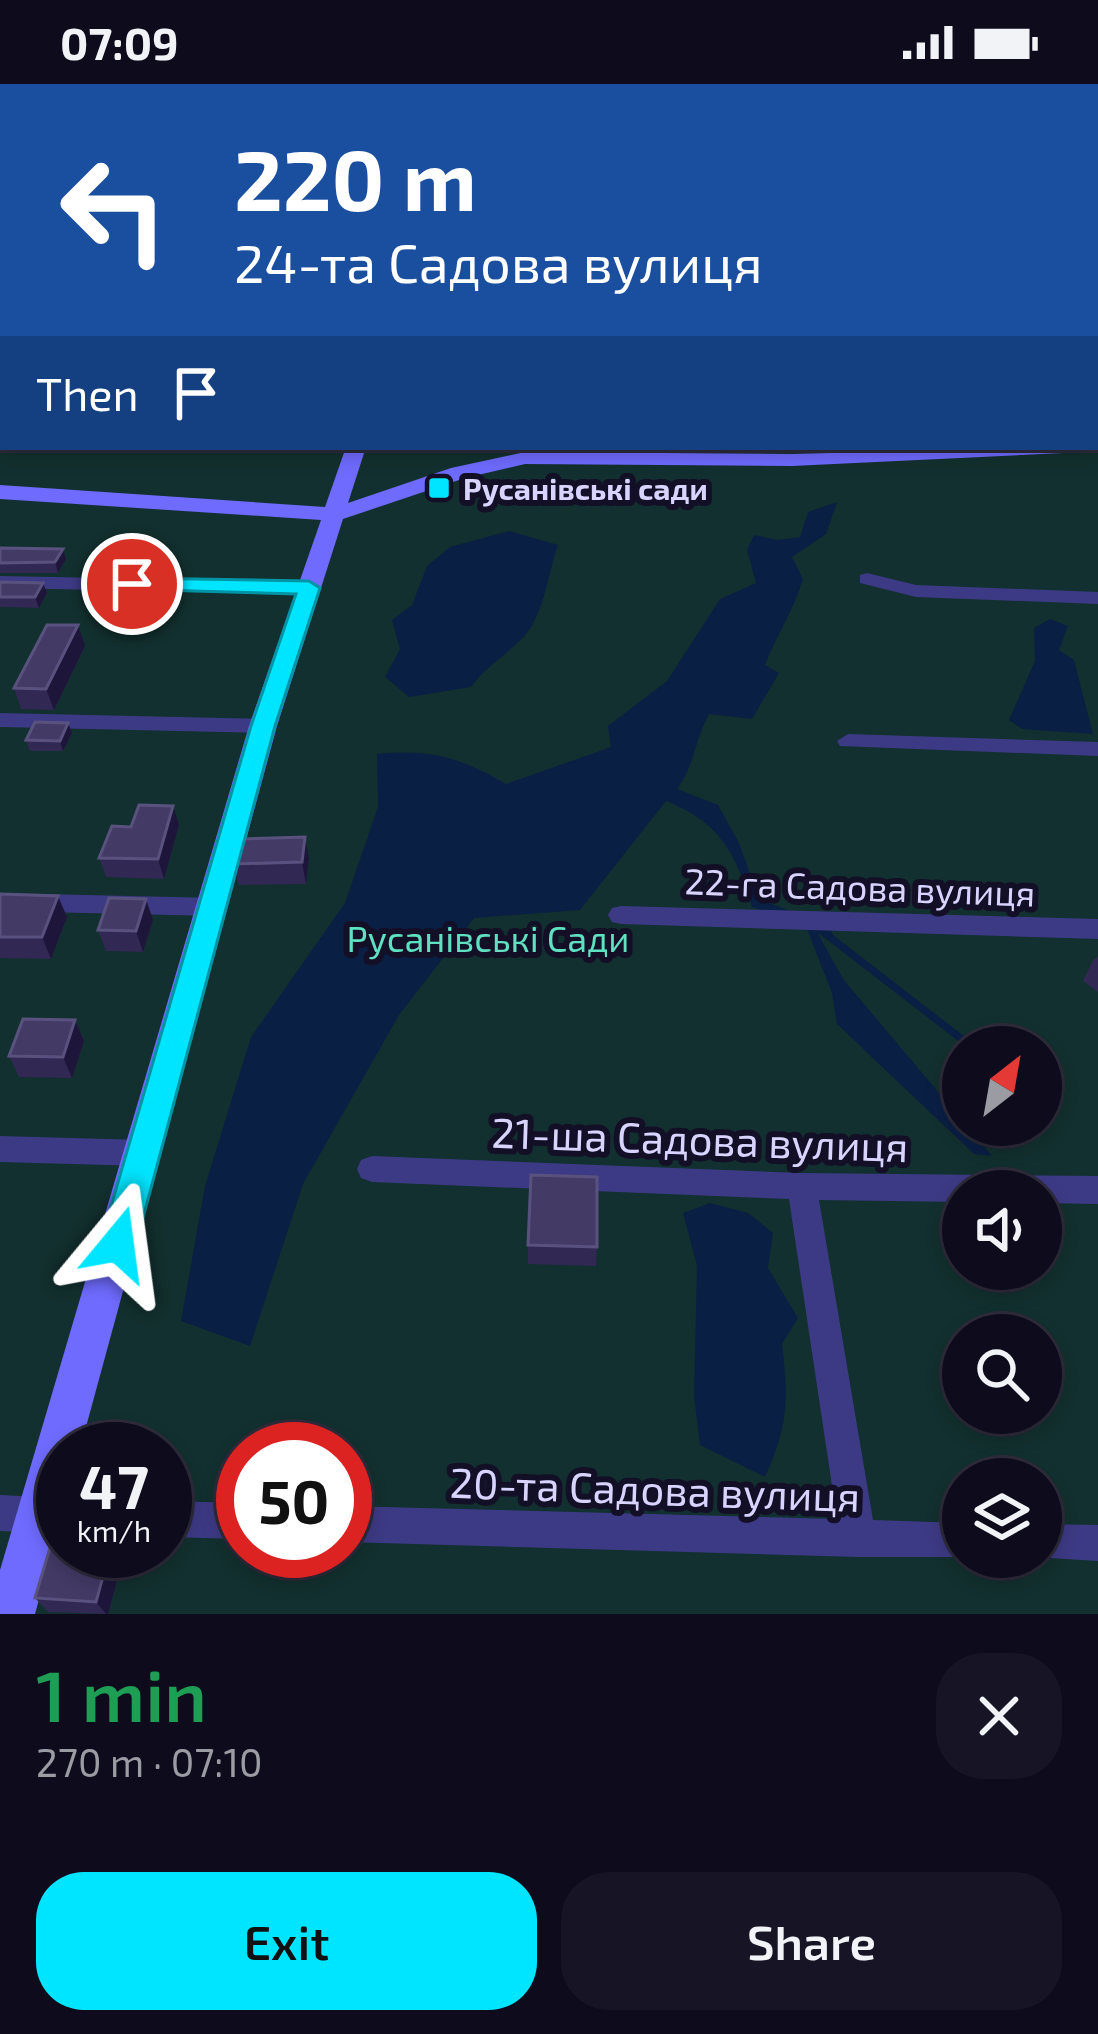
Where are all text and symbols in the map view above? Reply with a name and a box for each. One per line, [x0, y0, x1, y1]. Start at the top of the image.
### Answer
text: 07:09 [60, 15, 179, 69]
text: 220 m [234, 127, 477, 228]
icon: left [36, 132, 192, 288]
text: 24-та Садова вулиця [234, 229, 763, 294]
icon: arrive [163, 360, 229, 426]
text: Then [36, 366, 139, 420]
place label: Русанівські сади [463, 470, 708, 507]
marker: Русанівські сади [426, 475, 452, 501]
pin [81, 533, 183, 635]
icon: arrive [99, 551, 165, 617]
street label: 22-га Садова вулиця [684, 858, 1036, 915]
park label: Русанівські Сади [347, 916, 629, 960]
north arrow [942, 1026, 1062, 1146]
map controls [942, 1026, 1062, 1578]
street label: 21-ша Садова вулиця [491, 1106, 909, 1171]
button: sound [942, 1170, 1062, 1290]
position arrow [55, 1181, 181, 1307]
button: search [942, 1314, 1062, 1434]
speed limit sign: 50 [216, 1422, 372, 1578]
text: 47 [79, 1449, 149, 1521]
street label: 20-та Садова вулиця [449, 1456, 861, 1521]
button: layers [942, 1458, 1062, 1578]
text: km/h [77, 1512, 151, 1548]
text: 1 min [36, 1650, 207, 1736]
button: close [936, 1653, 1062, 1779]
text: 270 m · 07:10 [36, 1738, 263, 1785]
button: Exit [36, 1872, 537, 2010]
button: Share [561, 1872, 1062, 2010]

